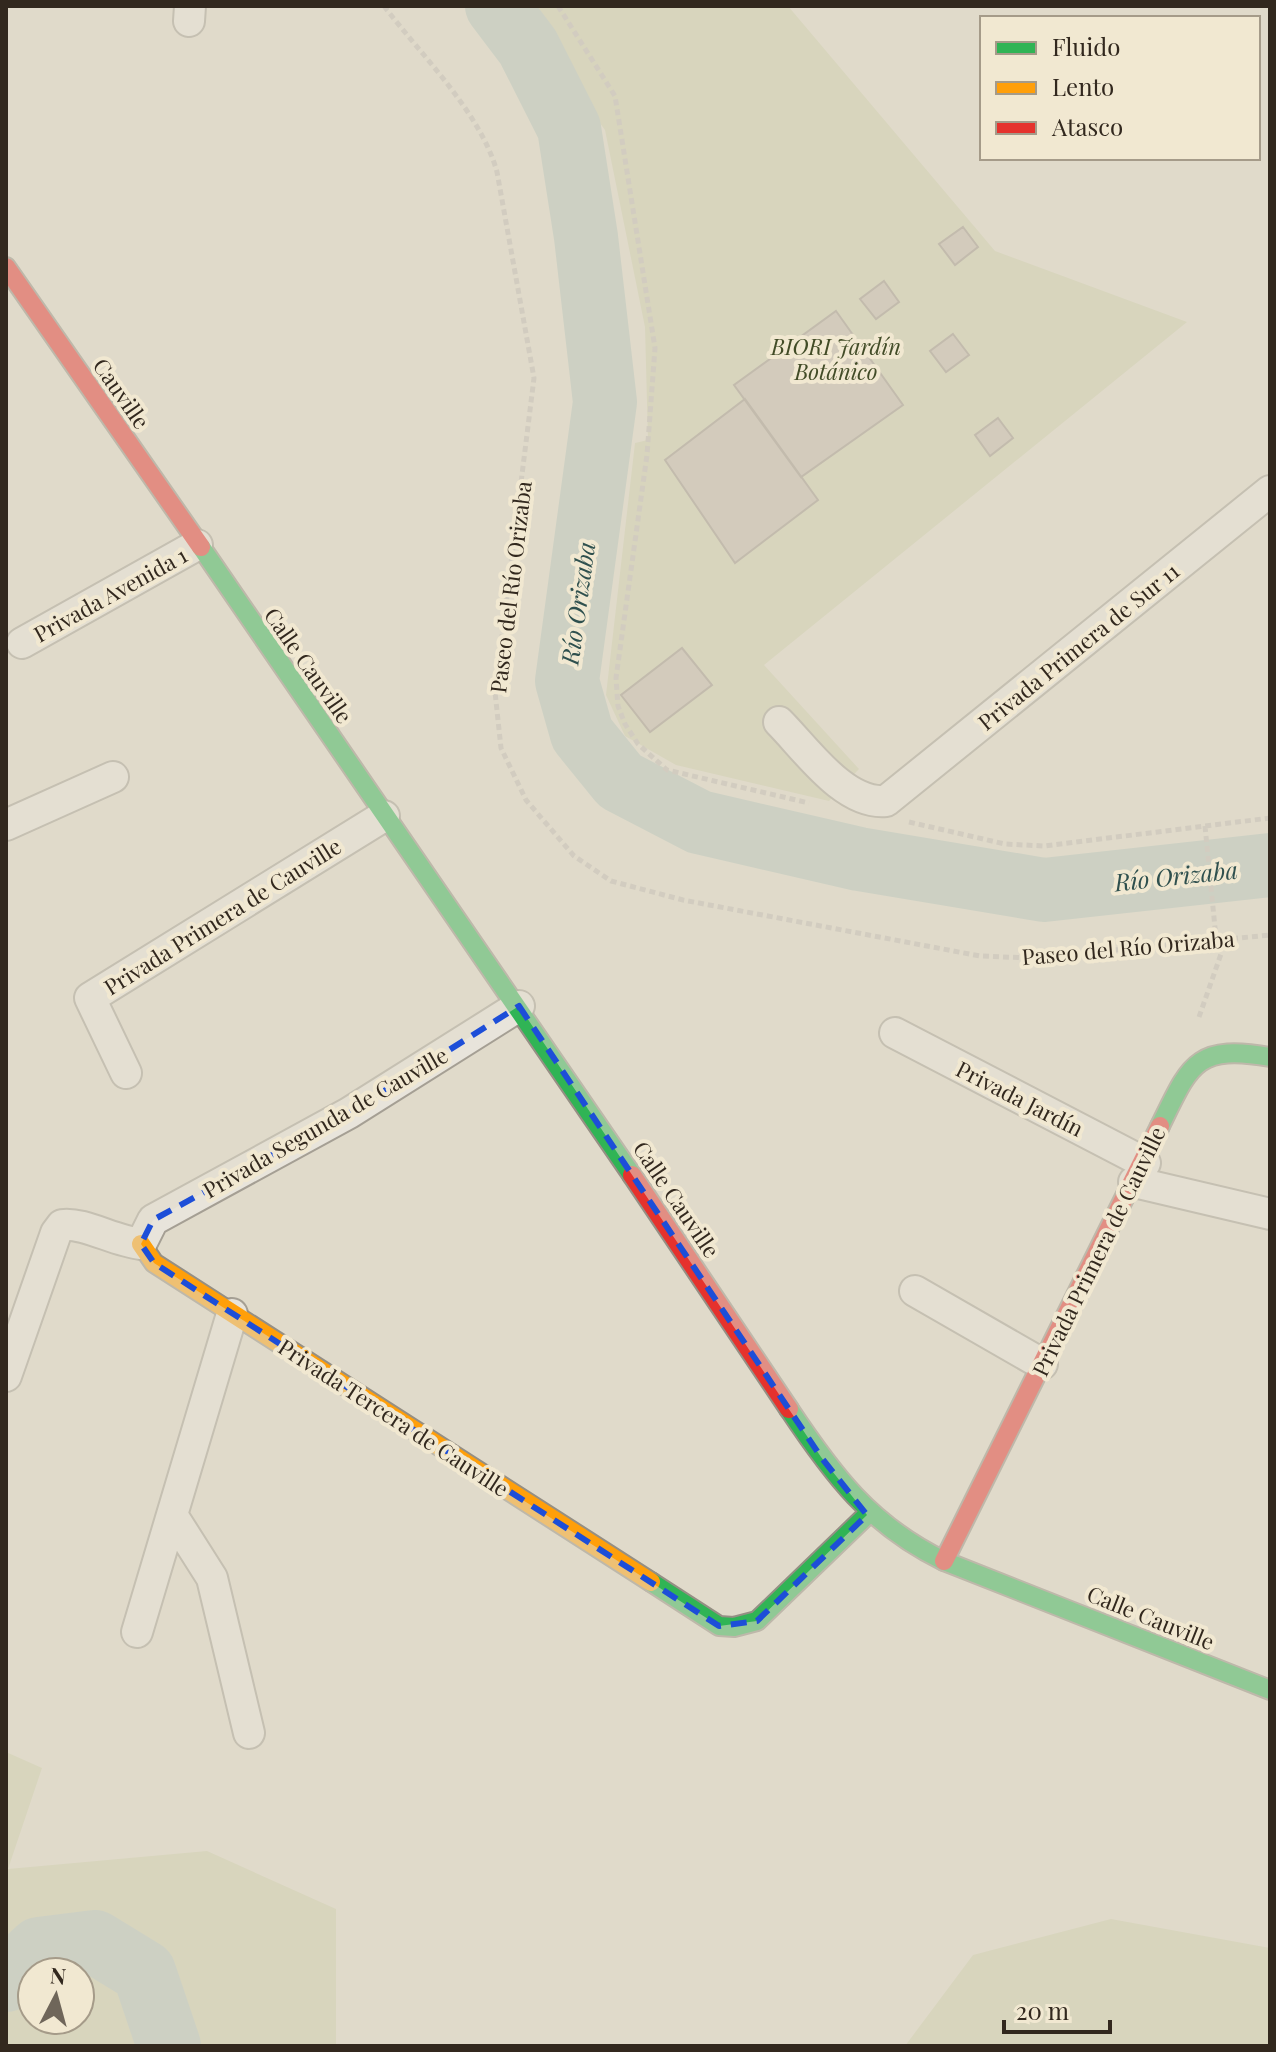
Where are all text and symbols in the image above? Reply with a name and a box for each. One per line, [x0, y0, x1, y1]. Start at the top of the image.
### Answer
legend [980, 16, 1260, 160]
text: Fluido [1052, 30, 1120, 62]
text: Lento [1052, 70, 1114, 102]
text: Atasco [1051, 110, 1123, 142]
park label: BIORI Jardín Botánico [770, 331, 901, 386]
street label: Cauville [87, 352, 157, 434]
street label: Paseo del Río Orizaba [482, 479, 538, 695]
street label: Privada Avenida 1 [28, 539, 192, 649]
water label: Río Orizaba [552, 539, 601, 668]
street label: Privada Primera de Sur 11 [971, 556, 1185, 736]
street label: Calle Cauville [258, 601, 360, 729]
street label: Privada Primera de Cauville [98, 831, 346, 1001]
water label: Río Orizaba [1112, 853, 1239, 897]
street label: Paseo del Río Orizaba [1020, 923, 1236, 971]
street label: Privada Segunda de Cauville [197, 1039, 453, 1205]
street label: Privada Jardín [951, 1053, 1089, 1143]
street label: Privada Primera de Cauville [1024, 1121, 1172, 1381]
street label: Calle Cauville [627, 1135, 727, 1263]
street label: Privada Tercera de Cauville [273, 1331, 515, 1503]
street label: Calle Cauville [1083, 1578, 1219, 1656]
north arrow [16, 1956, 96, 2036]
text: N [49, 1959, 68, 1991]
scale bar [1004, 1984, 1110, 2034]
text: 20 m [1016, 1994, 1069, 2026]

